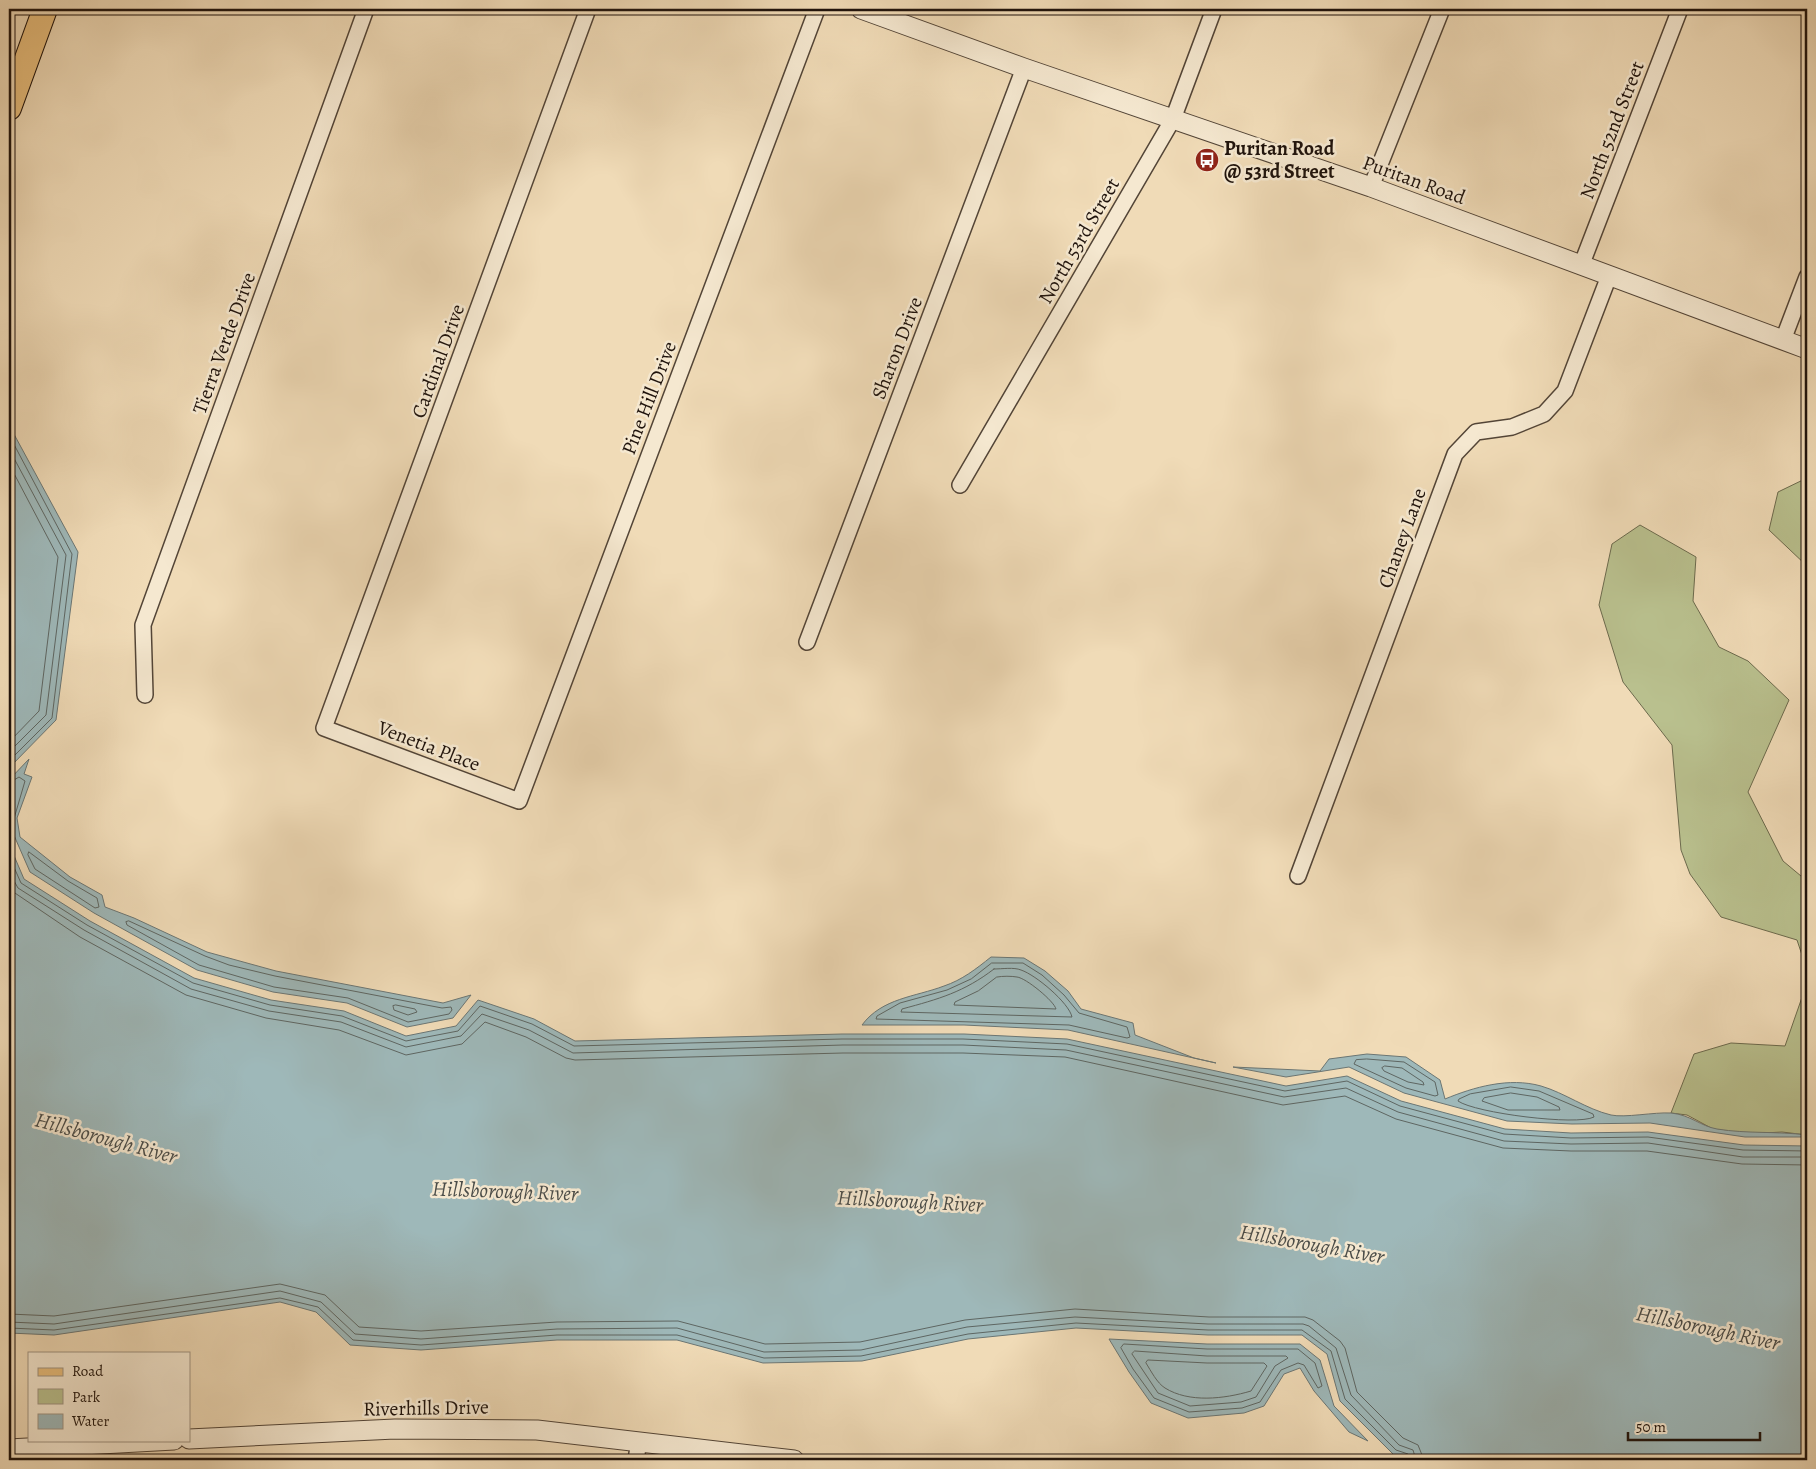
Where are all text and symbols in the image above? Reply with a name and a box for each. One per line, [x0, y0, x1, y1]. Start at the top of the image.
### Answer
street label: North 52nd Street [1573, 57, 1651, 203]
place label: Puritan Road @ 53rd Street [1224, 135, 1335, 185]
bus stop icon: Puritan Road @ 53rd Street [1194, 147, 1220, 173]
street label: Puritan Road [1359, 149, 1469, 211]
street label: North 53rd Street [1032, 173, 1126, 309]
street label: Tierra Verde Drive [186, 268, 262, 418]
street label: Sharon Drive [865, 293, 929, 403]
street label: Cardinal Drive [405, 300, 471, 422]
street label: Pine Hill Drive [615, 337, 683, 459]
street label: Chaney Lane [1371, 484, 1433, 592]
street label: Venetia Place [373, 714, 484, 778]
water label: Hillsborough River [32, 1106, 181, 1171]
water label: Hillsborough River [432, 1174, 579, 1208]
water label: Hillsborough River [836, 1183, 984, 1219]
water label: Hillsborough River [1238, 1218, 1387, 1271]
water label: Hillsborough River [1634, 1299, 1783, 1357]
legend [28, 1352, 190, 1442]
text: Road [72, 1361, 104, 1381]
text: Park [72, 1387, 101, 1407]
street label: Riverhills Drive [363, 1393, 489, 1423]
scale bar [1628, 1409, 1761, 1441]
text: Water [71, 1411, 109, 1431]
text: 50 m [1636, 1417, 1666, 1437]

